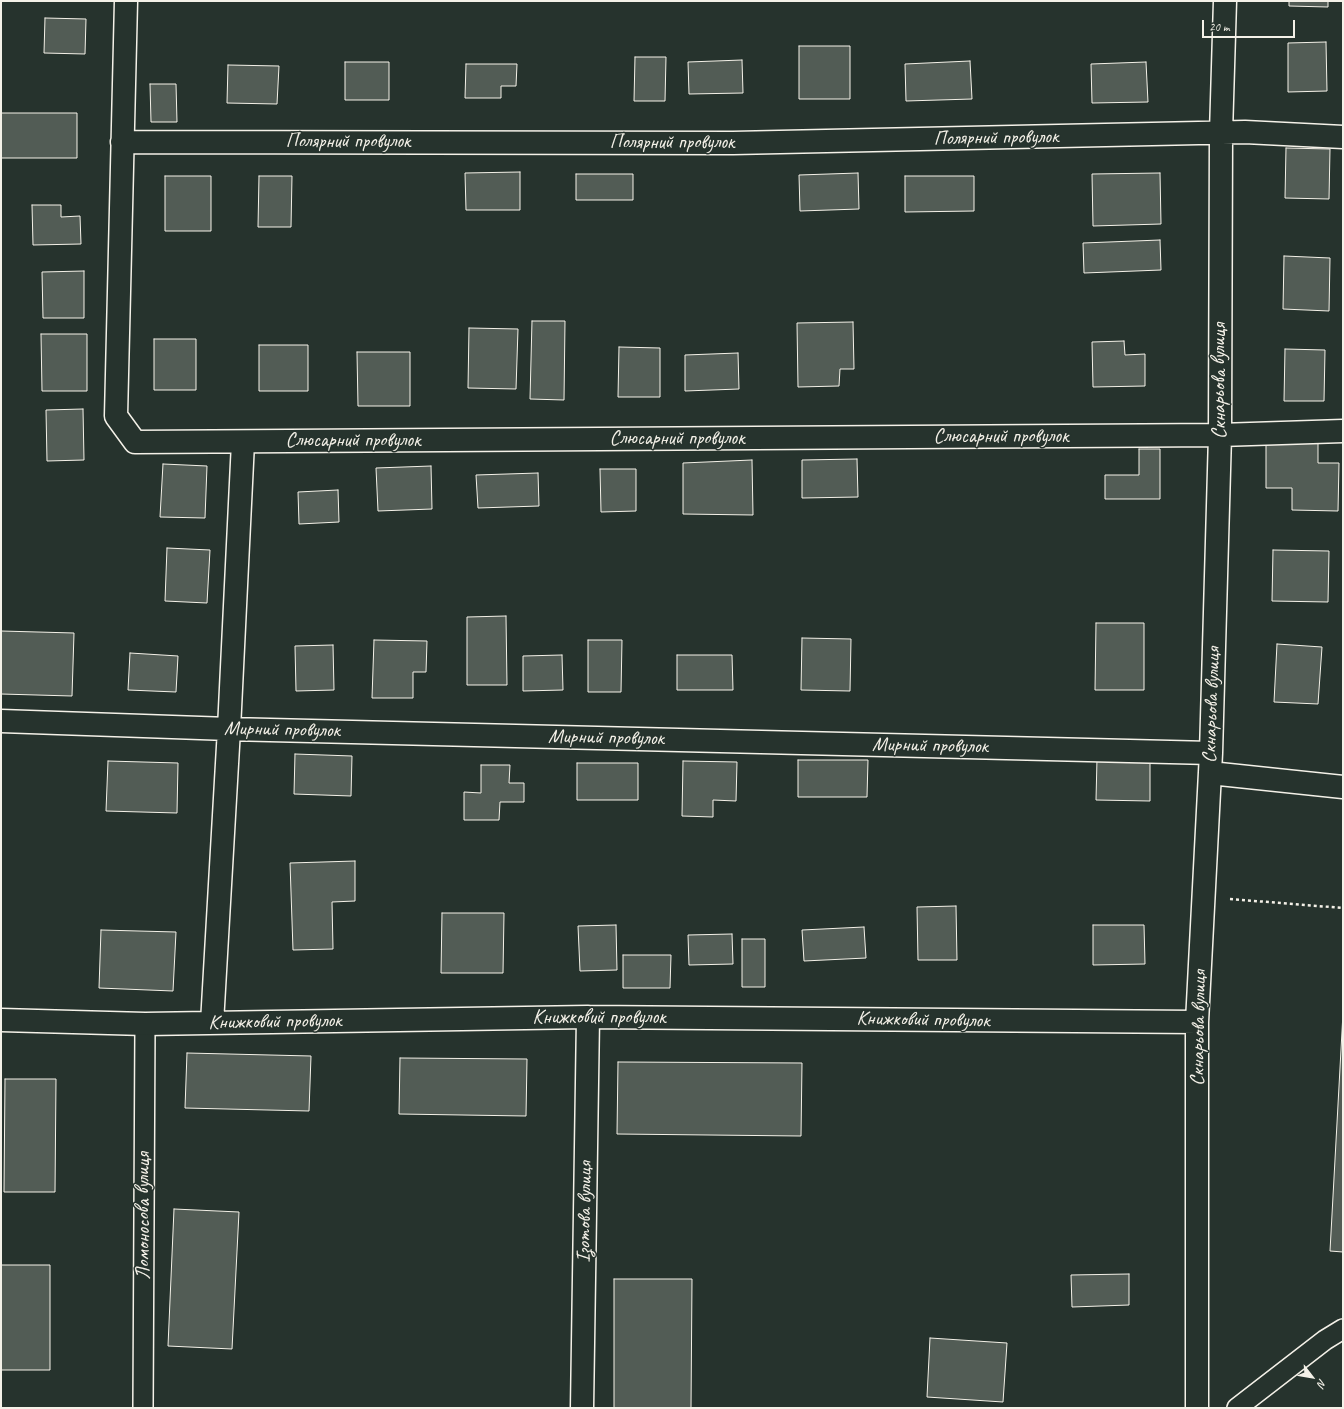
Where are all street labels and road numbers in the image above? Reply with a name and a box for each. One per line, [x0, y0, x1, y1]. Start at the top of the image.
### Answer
street label: Полярний провулок [933, 125, 1059, 151]
street label: Полярний провулок [286, 130, 410, 154]
street label: Полярний провулок [610, 131, 734, 155]
street label: Скнарьова вулиця [1208, 323, 1232, 439]
street label: Слюсарний провулок [934, 425, 1068, 449]
street label: Слюсарний провулок [610, 427, 744, 451]
street label: Слюсарний провулок [286, 429, 420, 453]
street label: Скнарьова вулиця [1198, 647, 1226, 763]
street label: Мирний провулок [224, 717, 340, 743]
street label: Мирний провулок [548, 725, 664, 751]
street label: Мирний провулок [872, 733, 988, 759]
street label: Скнарьова вулиця [1186, 970, 1212, 1086]
street label: Книжковий провулок [532, 1006, 666, 1030]
street label: Книжковий провулок [856, 1007, 990, 1033]
street label: Книжковий провулок [208, 1009, 342, 1035]
street label: Ломоносова вулиця [132, 1152, 156, 1280]
street label: Ізотова вулиця [572, 1161, 598, 1263]

